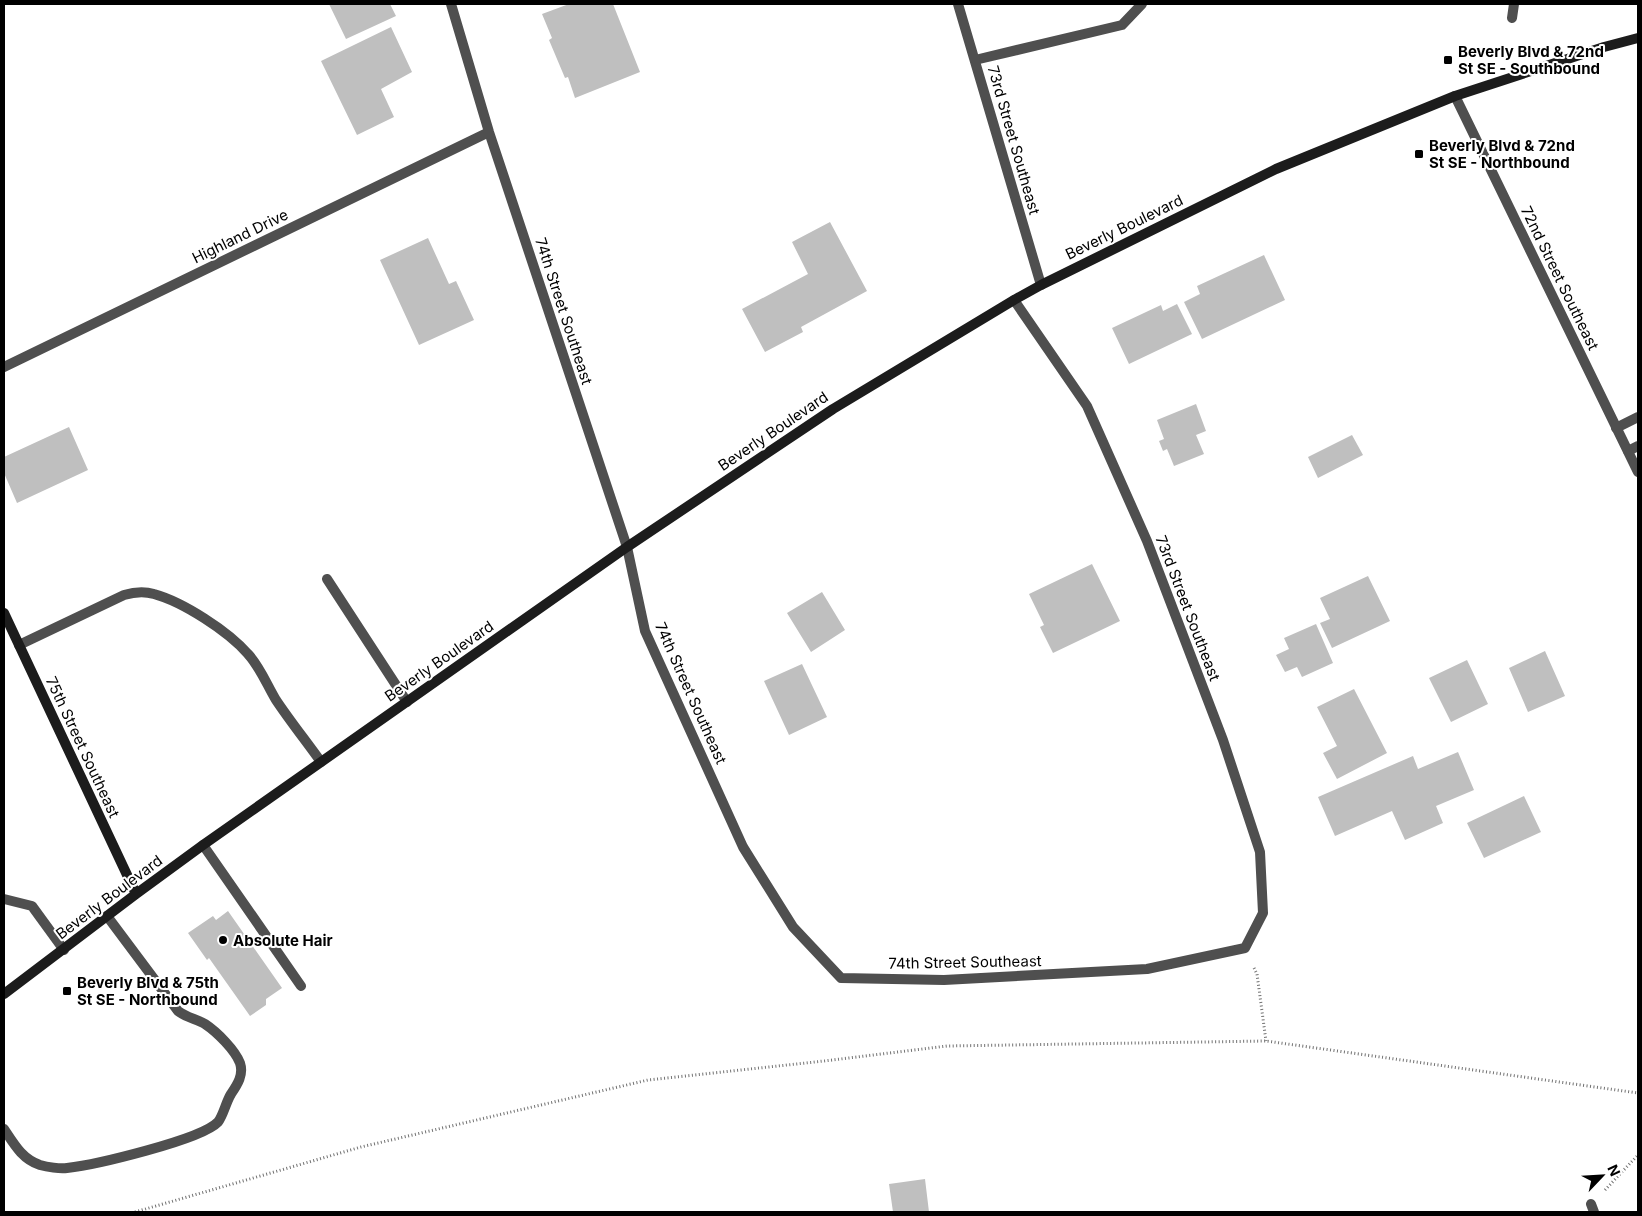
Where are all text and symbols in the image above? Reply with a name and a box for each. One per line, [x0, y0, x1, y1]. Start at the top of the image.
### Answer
place label: Beverly Blvd & 72nd St SE - Southbound [1458, 42, 1604, 78]
marker: Beverly Blvd & 72nd St SE - Southbound [1442, 54, 1454, 66]
street label: 73rd Street Southeast [984, 63, 1044, 217]
place label: Beverly Blvd & 72nd St SE - Northbound [1429, 136, 1575, 172]
marker: Beverly Blvd & 72nd St SE - Northbound [1413, 148, 1425, 160]
street label: Beverly Boulevard [1062, 190, 1186, 264]
street label: 72nd Street Southeast [1517, 203, 1603, 353]
street label: Highland Drive [189, 205, 291, 267]
street label: 74th Street Southeast [531, 235, 597, 387]
street label: Beverly Boulevard [714, 387, 832, 475]
street label: 73rd Street Southeast [1151, 533, 1225, 683]
street label: Beverly Boulevard [381, 616, 497, 706]
street label: 74th Street Southeast [651, 619, 731, 767]
street label: 75th Street Southeast [42, 673, 124, 821]
street label: Beverly Boulevard [52, 851, 166, 943]
place label: Absolute Hair [233, 931, 333, 950]
marker: Absolute Hair [217, 934, 229, 946]
street label: 74th Street Southeast [888, 951, 1042, 973]
place label: Beverly Blvd & 75th St SE - Northbound [77, 973, 219, 1009]
marker: Beverly Blvd & 75th St SE - Northbound [61, 985, 73, 997]
north arrow [1577, 1151, 1627, 1201]
text: N [1604, 1162, 1624, 1179]

